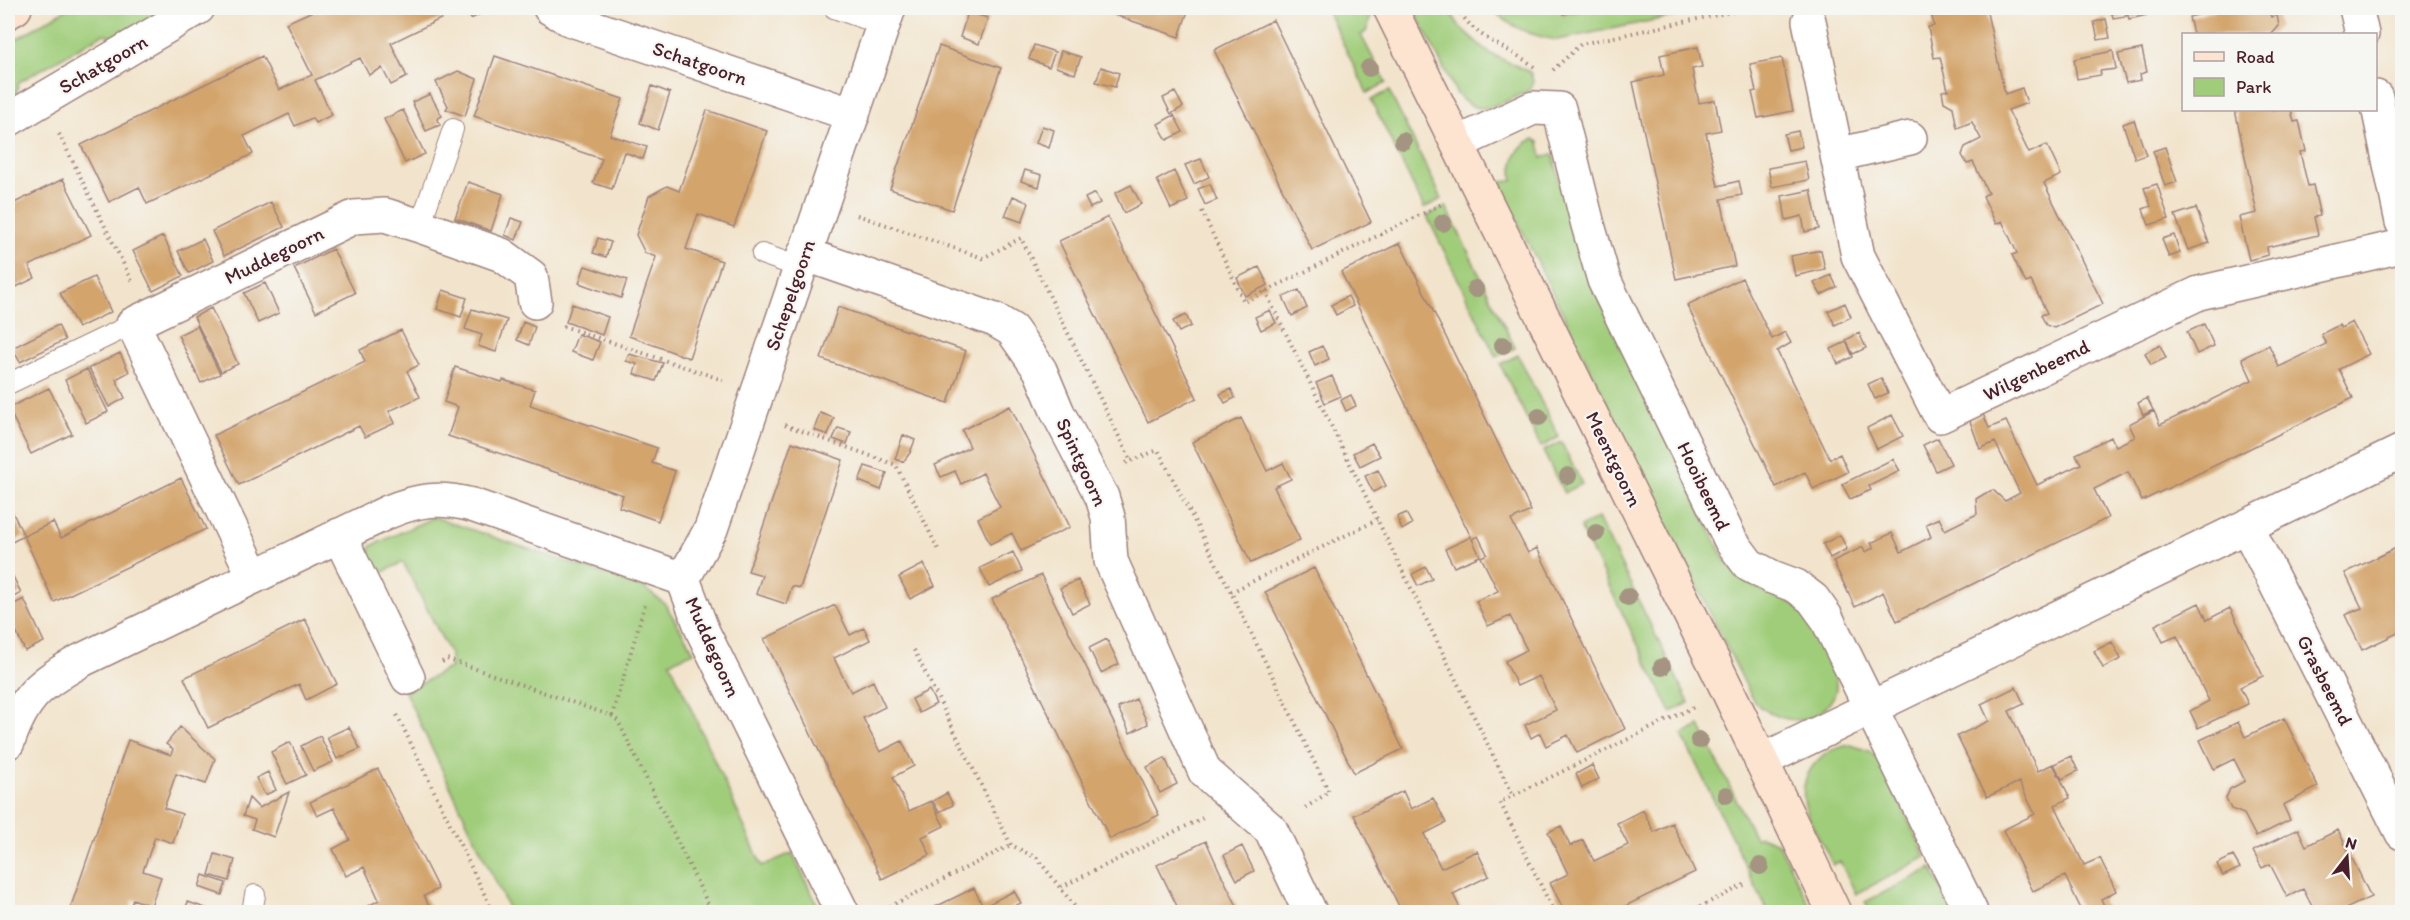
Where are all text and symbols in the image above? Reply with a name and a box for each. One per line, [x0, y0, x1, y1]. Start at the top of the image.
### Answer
street label: Schatgoorn [54, 29, 152, 99]
legend [2182, 33, 2377, 111]
street label: Schatgoorn [650, 36, 750, 90]
text: Road [2236, 46, 2275, 68]
text: Park [2236, 76, 2271, 98]
street label: Muddegoorn [221, 221, 328, 289]
street label: Schepelgoorn [760, 236, 820, 354]
street label: Wilgenbeemd [1979, 334, 2093, 406]
street label: Meentgoorn [1581, 408, 1647, 511]
street label: Spintgoorn [1051, 414, 1113, 510]
street label: Hooibeemd [1672, 438, 1736, 534]
street label: Muddegoorn [680, 593, 746, 701]
street label: Grasbeemd [2292, 631, 2358, 729]
north arrow [2317, 827, 2377, 887]
text: N [2343, 832, 2359, 854]

